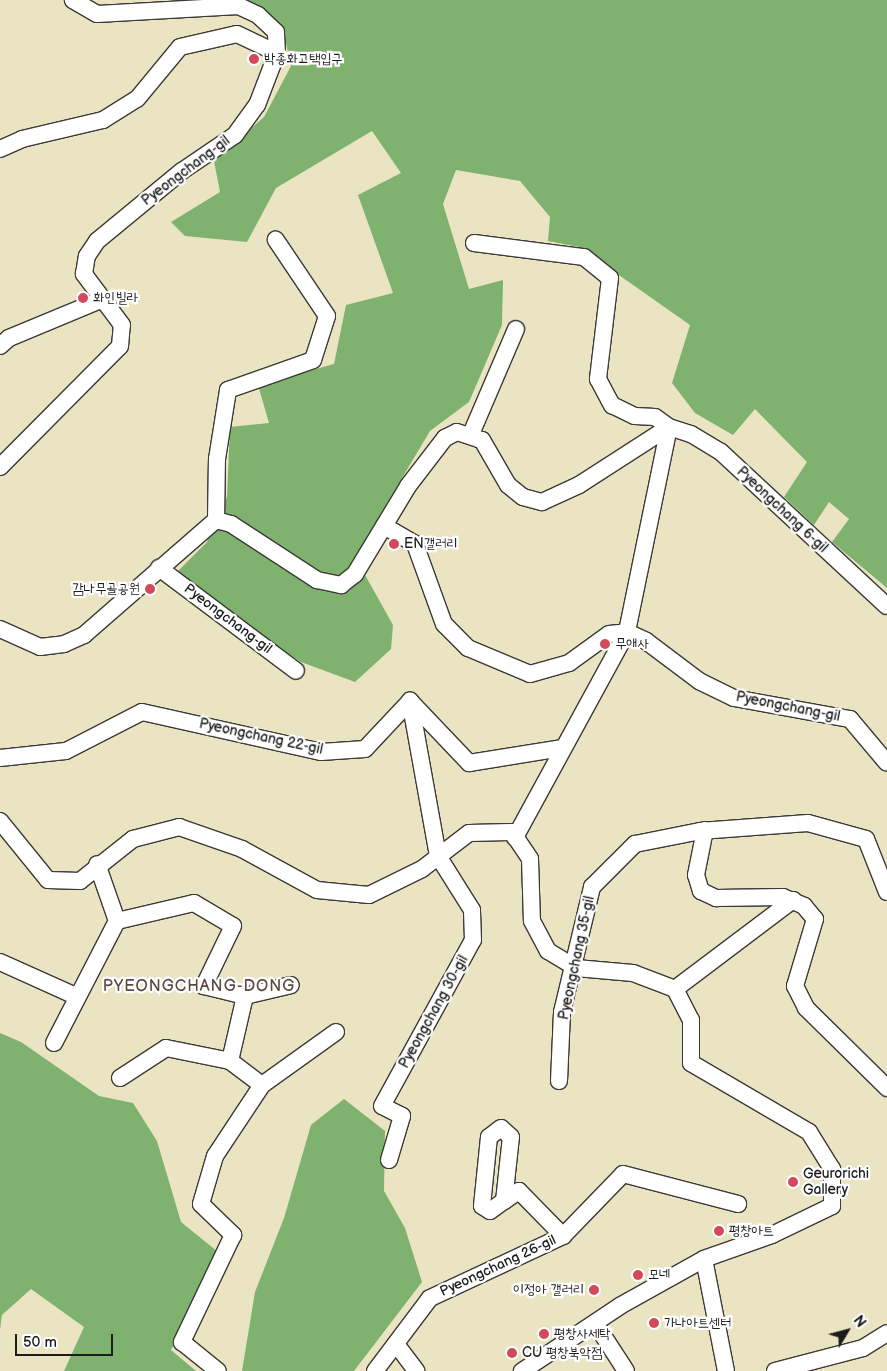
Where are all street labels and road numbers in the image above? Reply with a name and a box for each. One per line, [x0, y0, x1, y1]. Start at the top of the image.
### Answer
street label: Pyeongchang-gil [139, 132, 233, 210]
street label: Pyeongchang 6-gil [733, 464, 831, 556]
street label: Pyeongchang-gil [181, 580, 275, 658]
street label: Pyeongchang-gil [734, 689, 842, 725]
street label: Pyeongchang 22-gil [198, 716, 324, 758]
street label: Pyeongchang 35-gil [556, 895, 598, 1021]
street label: Pyeongchang 30-gil [396, 953, 472, 1071]
street label: Pyeongchang 26-gil [437, 1232, 559, 1300]

